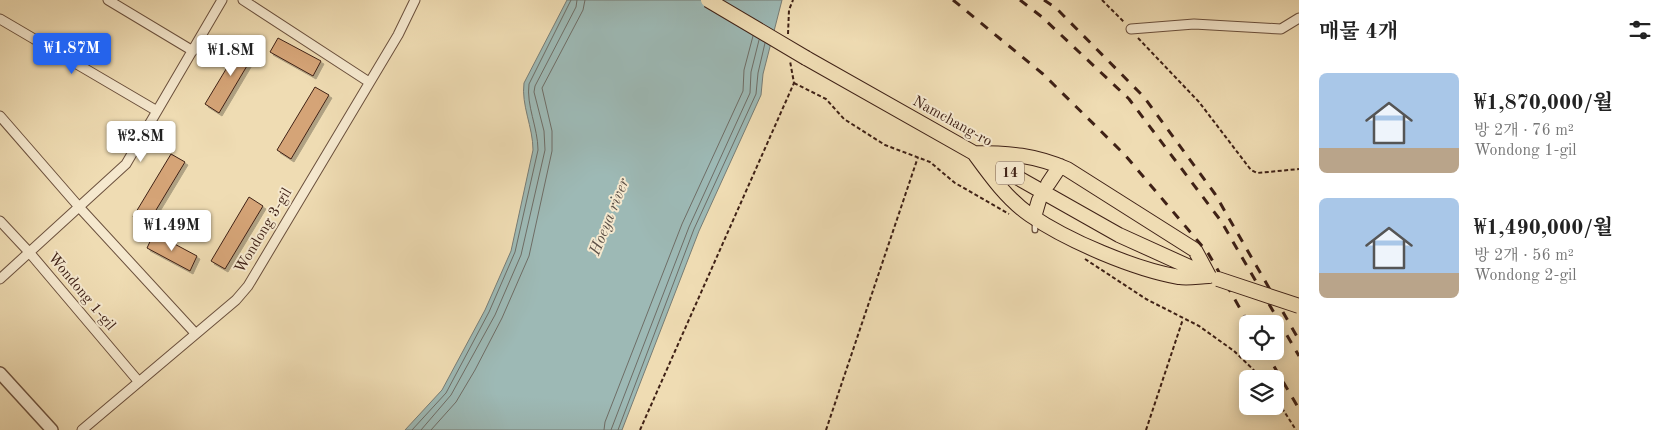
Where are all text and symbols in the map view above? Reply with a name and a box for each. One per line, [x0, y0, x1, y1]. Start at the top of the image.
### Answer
icon: filters [1626, 16, 1654, 44]
text: 매물 4개 [1319, 22, 1398, 43]
pin: ₩1.87M [31, 32, 113, 75]
pin: ₩1.8M [196, 34, 266, 77]
text: ₩1.87M [44, 41, 100, 57]
text: ₩1.8M [208, 43, 254, 59]
icon: home [1359, 93, 1419, 153]
text: ₩1,870,000/월 [1474, 93, 1613, 114]
street label: Namchang-ro [910, 94, 994, 150]
pin: ₩2.8M [106, 120, 176, 163]
text: 방 2개 · 76 m² [1474, 123, 1574, 139]
text: ₩2.8M [118, 129, 164, 145]
text: Wondong 1-gil [1474, 143, 1577, 159]
road number: 14 [996, 162, 1024, 184]
water label: Hoeya river [587, 175, 633, 259]
street label: Wondong 3-gil [233, 186, 295, 276]
pin: ₩1.49M [131, 210, 213, 252]
text: ₩1.49M [144, 218, 200, 234]
icon: home [1359, 218, 1419, 278]
text: ₩1,490,000/월 [1474, 218, 1613, 239]
text: 방 2개 · 56 m² [1474, 248, 1574, 264]
street label: Wondong 1-gil [44, 250, 118, 334]
text: Wondong 2-gil [1474, 268, 1577, 284]
map controls [1239, 315, 1284, 415]
button: locate [1239, 315, 1284, 360]
button: layers [1239, 370, 1284, 415]

